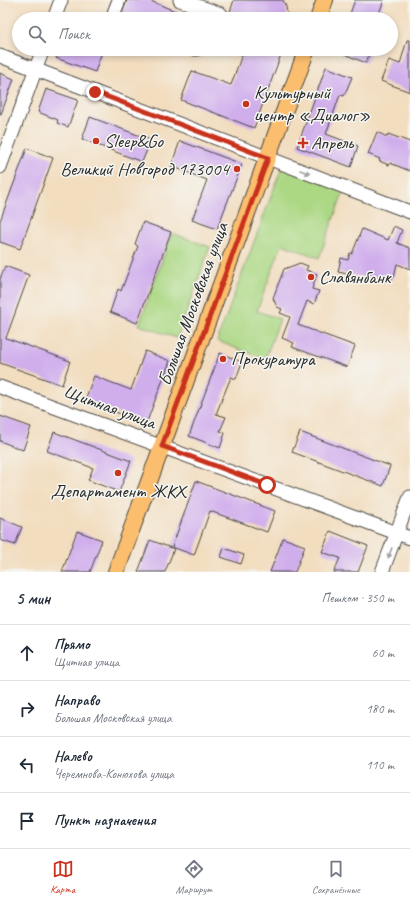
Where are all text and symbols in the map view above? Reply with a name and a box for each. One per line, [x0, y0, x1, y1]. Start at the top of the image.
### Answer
search box [12, 12, 398, 56]
icon: search [26, 23, 48, 45]
text: Поиск [58, 25, 90, 44]
place label: Культурный центр «Диалог» [254, 81, 370, 127]
route end [86, 83, 104, 101]
marker: Культурный центр «Диалог» [241, 99, 251, 109]
place label: Sleep&Go [104, 129, 164, 153]
place label: Апрель [311, 131, 355, 155]
marker: Sleep&Go [91, 136, 101, 146]
marker: Апрель [298, 138, 308, 148]
place label: Великий Новгород 173004 [60, 157, 231, 181]
marker: Великий Новгород 173004 [232, 164, 242, 174]
one-way arrow [299, 169, 311, 175]
street label: Большая Московская улица [152, 218, 234, 389]
place label: Славянбанк [319, 265, 392, 289]
marker: Славянбанк [306, 272, 316, 282]
place label: Прокуратура [231, 347, 316, 371]
marker: Прокуратура [218, 354, 228, 364]
street label: Щитная улица [61, 379, 161, 435]
marker: Департамент ЖКХ [113, 468, 123, 478]
route start [258, 476, 276, 494]
place label: Департамент ЖКХ [51, 479, 188, 503]
one-way arrow [386, 547, 392, 559]
text: 5 мин [16, 588, 50, 609]
text: Пешком · 350 m [321, 590, 394, 606]
text: Прямо [54, 635, 90, 654]
icon: ahead [16, 642, 38, 664]
text: 60 m [372, 645, 394, 661]
text: Щитная улица [54, 654, 119, 670]
text: Направо [54, 691, 100, 710]
icon: right [16, 698, 38, 720]
text: 180 m [366, 701, 394, 717]
text: Большая Московская улица [54, 710, 172, 726]
text: Налево [54, 747, 92, 766]
icon: left [16, 754, 38, 776]
text: 110 m [366, 757, 394, 773]
text: Черемнова-Конюхова улица [54, 766, 174, 782]
icon: arrive [16, 810, 38, 832]
text: Пункт назначения [54, 811, 156, 830]
tab: Карта [50, 858, 75, 896]
tab: Маршрут [176, 858, 212, 896]
tab: Сохранённые [312, 858, 360, 896]

